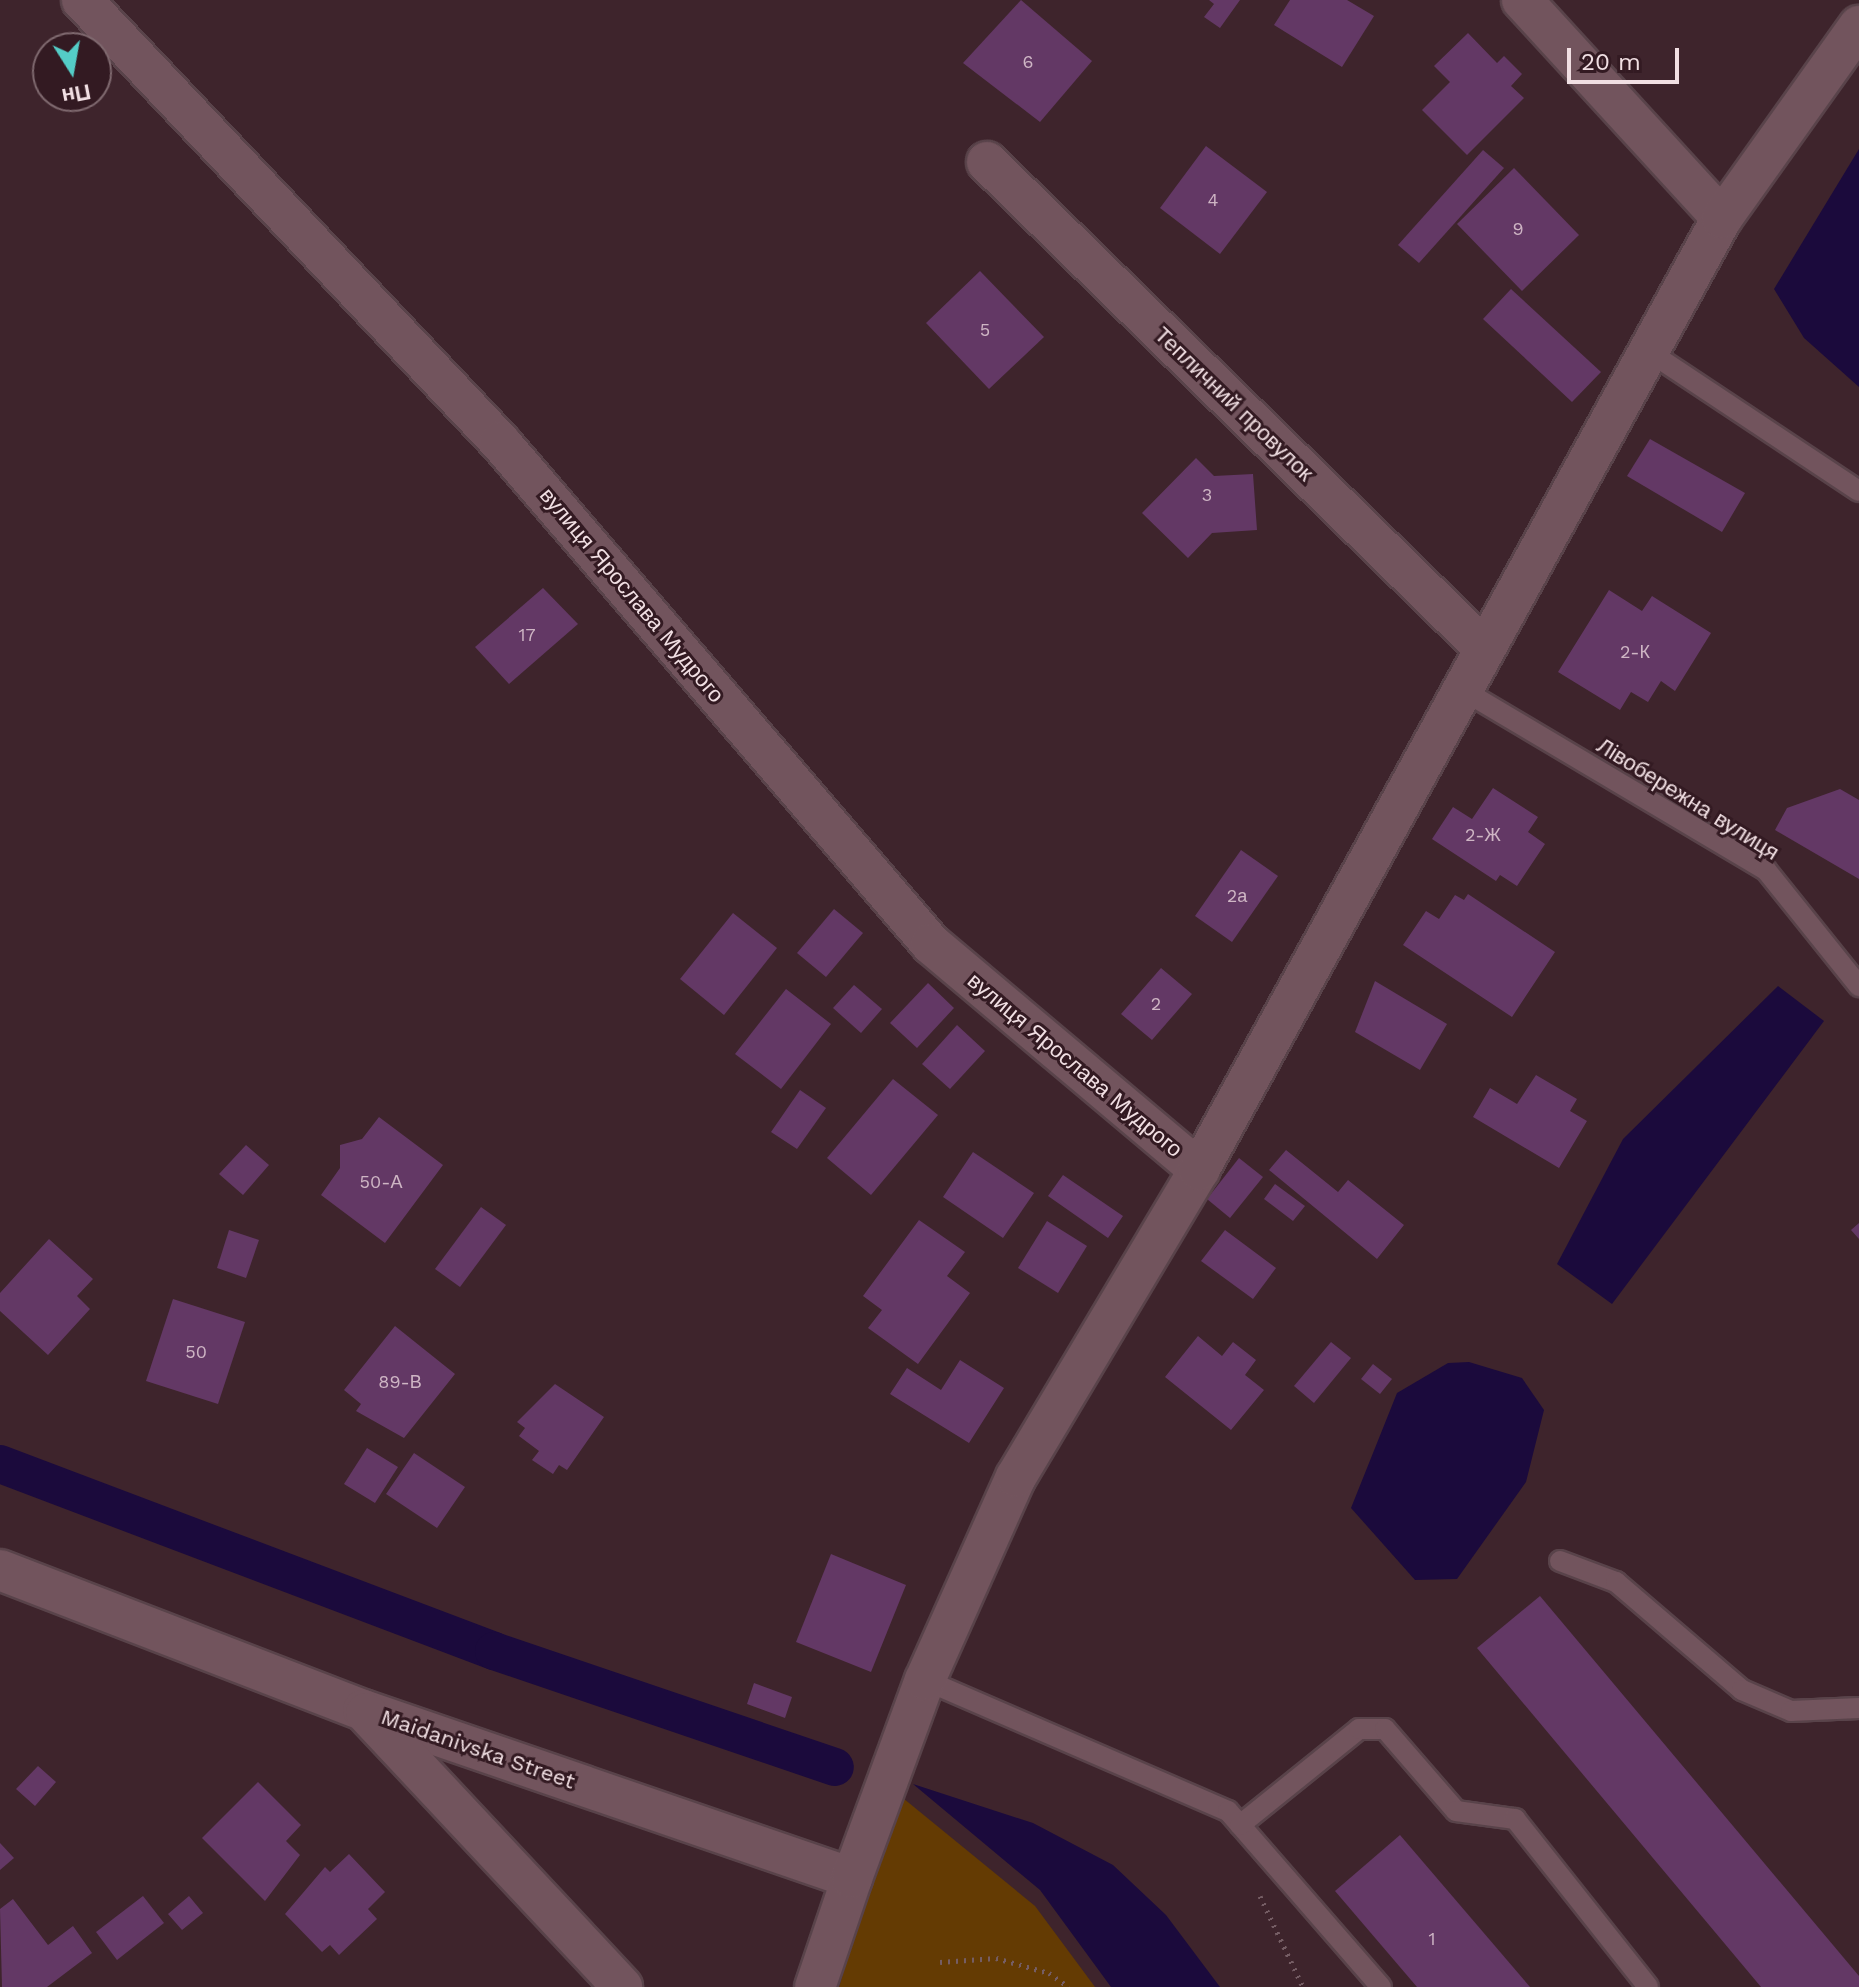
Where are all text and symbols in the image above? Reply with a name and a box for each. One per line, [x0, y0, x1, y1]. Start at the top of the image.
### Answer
north arrow [32, 32, 112, 112]
scale bar [1571, 32, 1683, 82]
text: 20 m [1581, 48, 1641, 76]
house number: 6 [1023, 51, 1033, 73]
text: Пн [60, 79, 93, 109]
house number: 4 [1208, 189, 1218, 211]
house number: 9 [1512, 218, 1524, 240]
house number: 5 [980, 319, 990, 341]
street label: Тепличний провулок [1149, 321, 1319, 487]
street label: вулиця Ярослава Мудрого [534, 482, 730, 708]
house number: 3 [1202, 484, 1212, 506]
house number: 17 [518, 624, 536, 646]
house number: 2-К [1620, 641, 1650, 663]
street label: Лівобережна вулиця [1592, 732, 1784, 866]
house number: 2-Ж [1465, 824, 1501, 846]
house number: 2а [1227, 885, 1247, 907]
street label: вулиця Ярослава Мудрого [962, 967, 1188, 1163]
house number: 2 [1151, 993, 1161, 1015]
house number: 50-А [360, 1171, 402, 1193]
house number: 50 [185, 1341, 207, 1363]
house number: 89-В [378, 1371, 422, 1393]
street label: Maidanivska Street [377, 1703, 579, 1795]
house number: 1 [1428, 1928, 1436, 1950]

